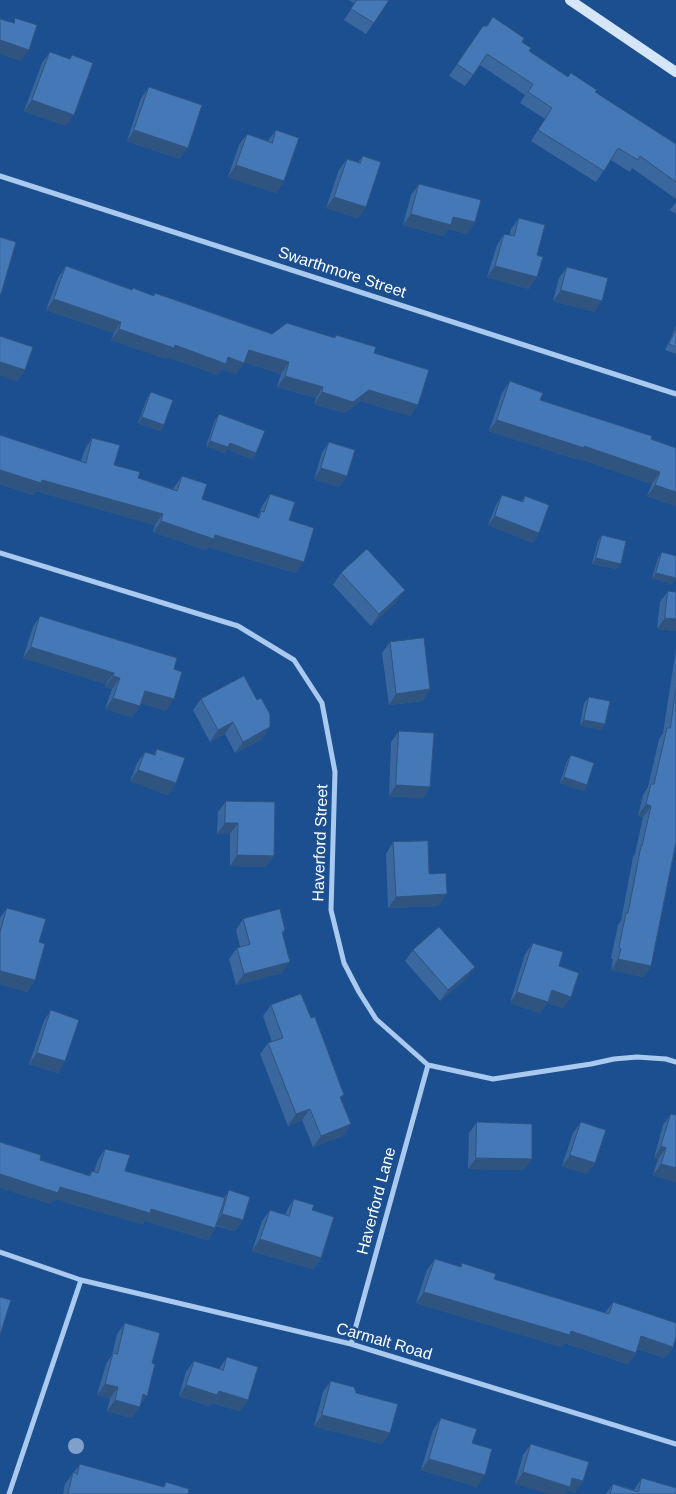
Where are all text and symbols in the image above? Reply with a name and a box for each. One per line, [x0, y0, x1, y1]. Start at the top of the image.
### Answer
street label: Swarthmore Street [276, 243, 408, 303]
street label: Haverford Street [309, 784, 333, 902]
street label: Haverford Lane [353, 1145, 401, 1257]
street label: Carmalt Road [334, 1319, 434, 1365]

